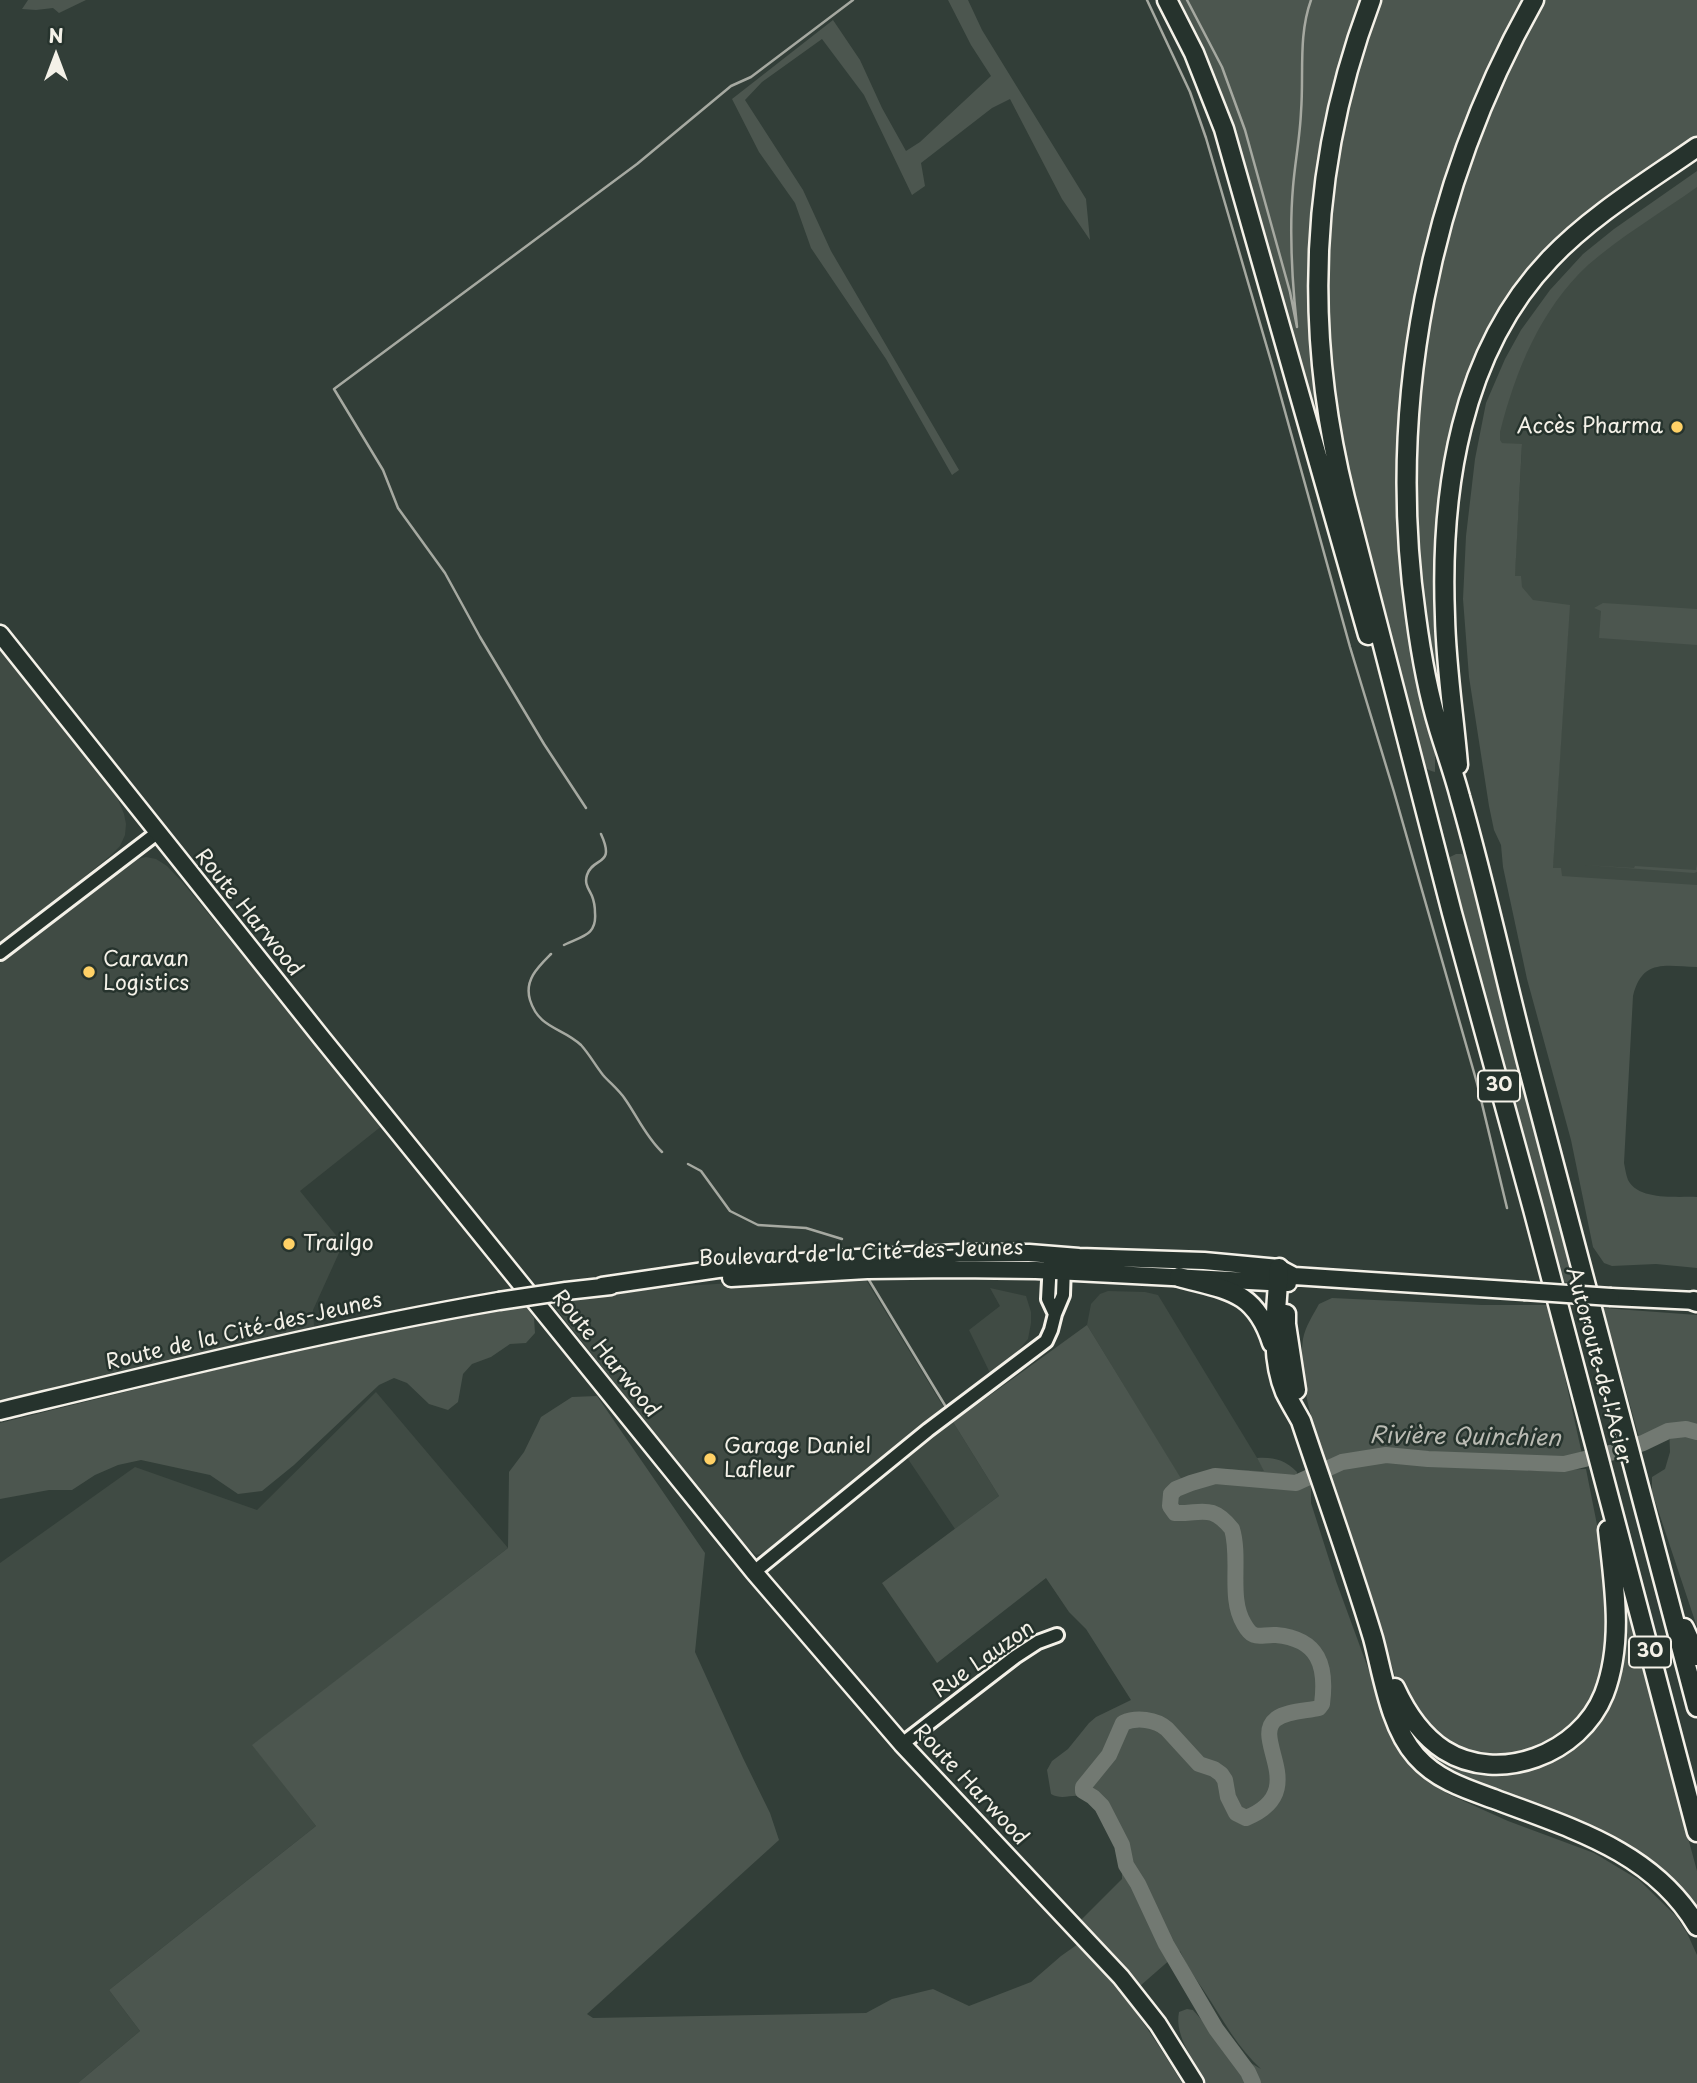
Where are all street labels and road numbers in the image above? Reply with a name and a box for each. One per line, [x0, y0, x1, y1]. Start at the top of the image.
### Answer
street label: Route Harwood [189, 844, 307, 982]
road number: 30 [1478, 1070, 1520, 1102]
street label: Boulevard de la Cité-des-Jeunes [698, 1236, 1024, 1272]
street label: Autoroute de l'Acier [1560, 1265, 1636, 1467]
street label: Route Harwood [546, 1285, 664, 1423]
street label: Route de la Cité-des-Jeunes [103, 1288, 385, 1376]
street label: Rue Lauzon [929, 1616, 1039, 1704]
road number: 30 [1629, 1636, 1671, 1668]
street label: Route Harwood [907, 1719, 1033, 1851]

